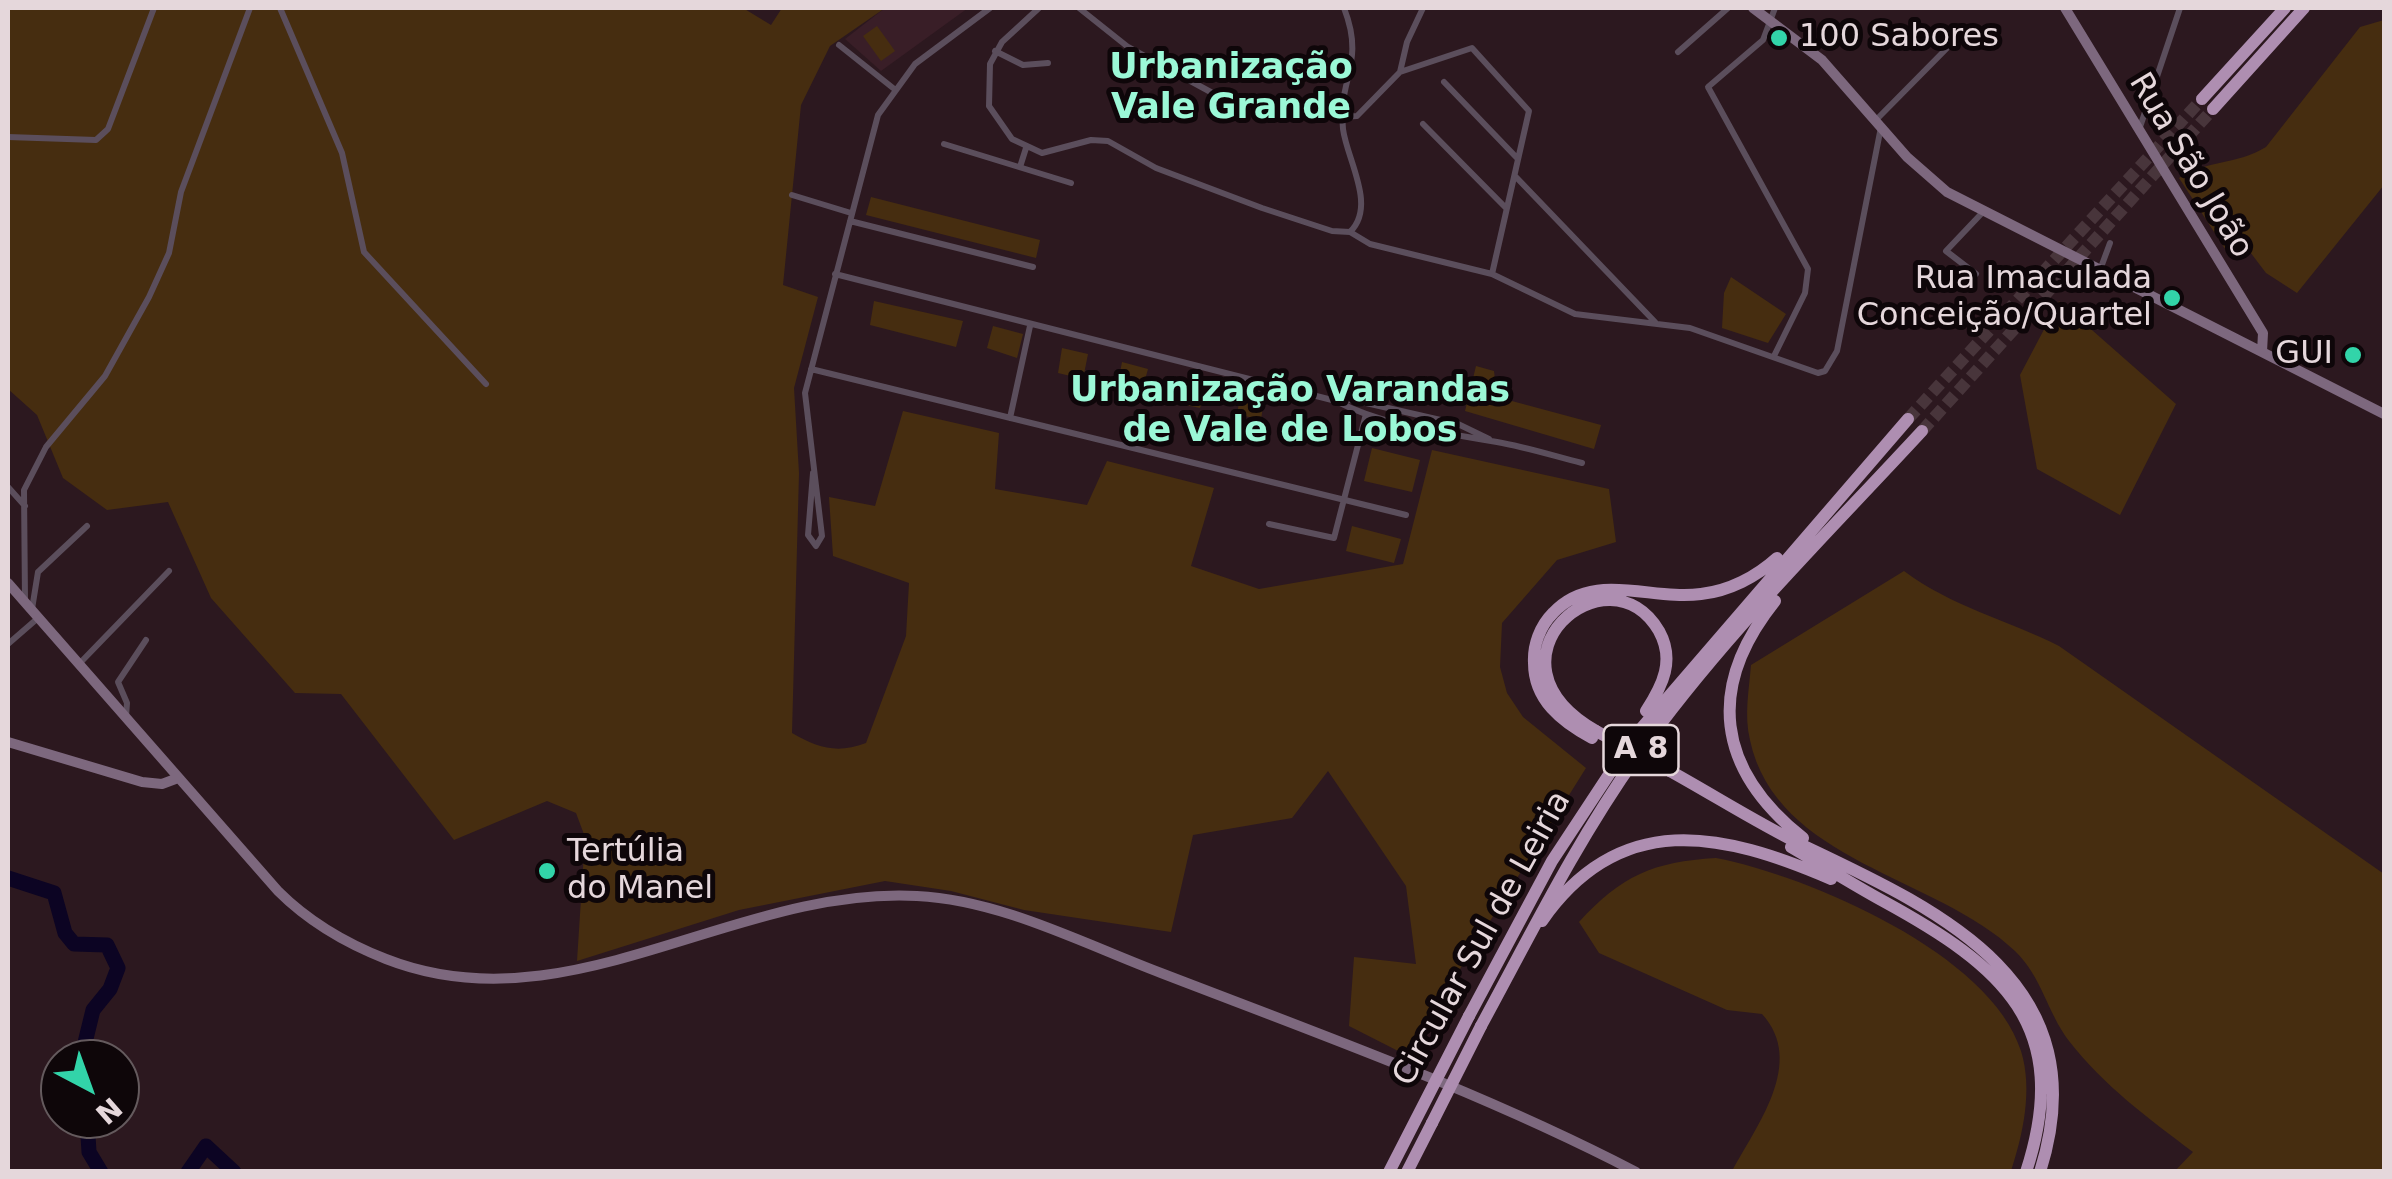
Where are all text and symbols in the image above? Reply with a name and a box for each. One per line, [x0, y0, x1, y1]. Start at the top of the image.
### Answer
place label: 100 Sabores [1799, 19, 1999, 57]
marker: 100 Sabores [1768, 27, 1790, 49]
district label: Urbanização Vale Grande [1109, 48, 1353, 130]
street label: Rua São João [2120, 67, 2260, 265]
place label: Rua Imaculada Conceição/Quartel [1857, 261, 2152, 336]
marker: Rua Imaculada Conceição/Quartel [2161, 287, 2183, 309]
place label: GUI [2275, 336, 2333, 374]
marker: GUI [2342, 344, 2364, 366]
district label: Urbanização Varandas de Vale de Lobos [1070, 371, 1510, 453]
road number: A 8 [1604, 725, 1678, 775]
street label: Circular Sul de Leiria [1386, 785, 1580, 1093]
place label: Tertúlia do Manel [567, 834, 713, 909]
marker: Tertúlia do Manel [536, 860, 558, 882]
north arrow [40, 1039, 140, 1139]
text: N [89, 1090, 128, 1131]

